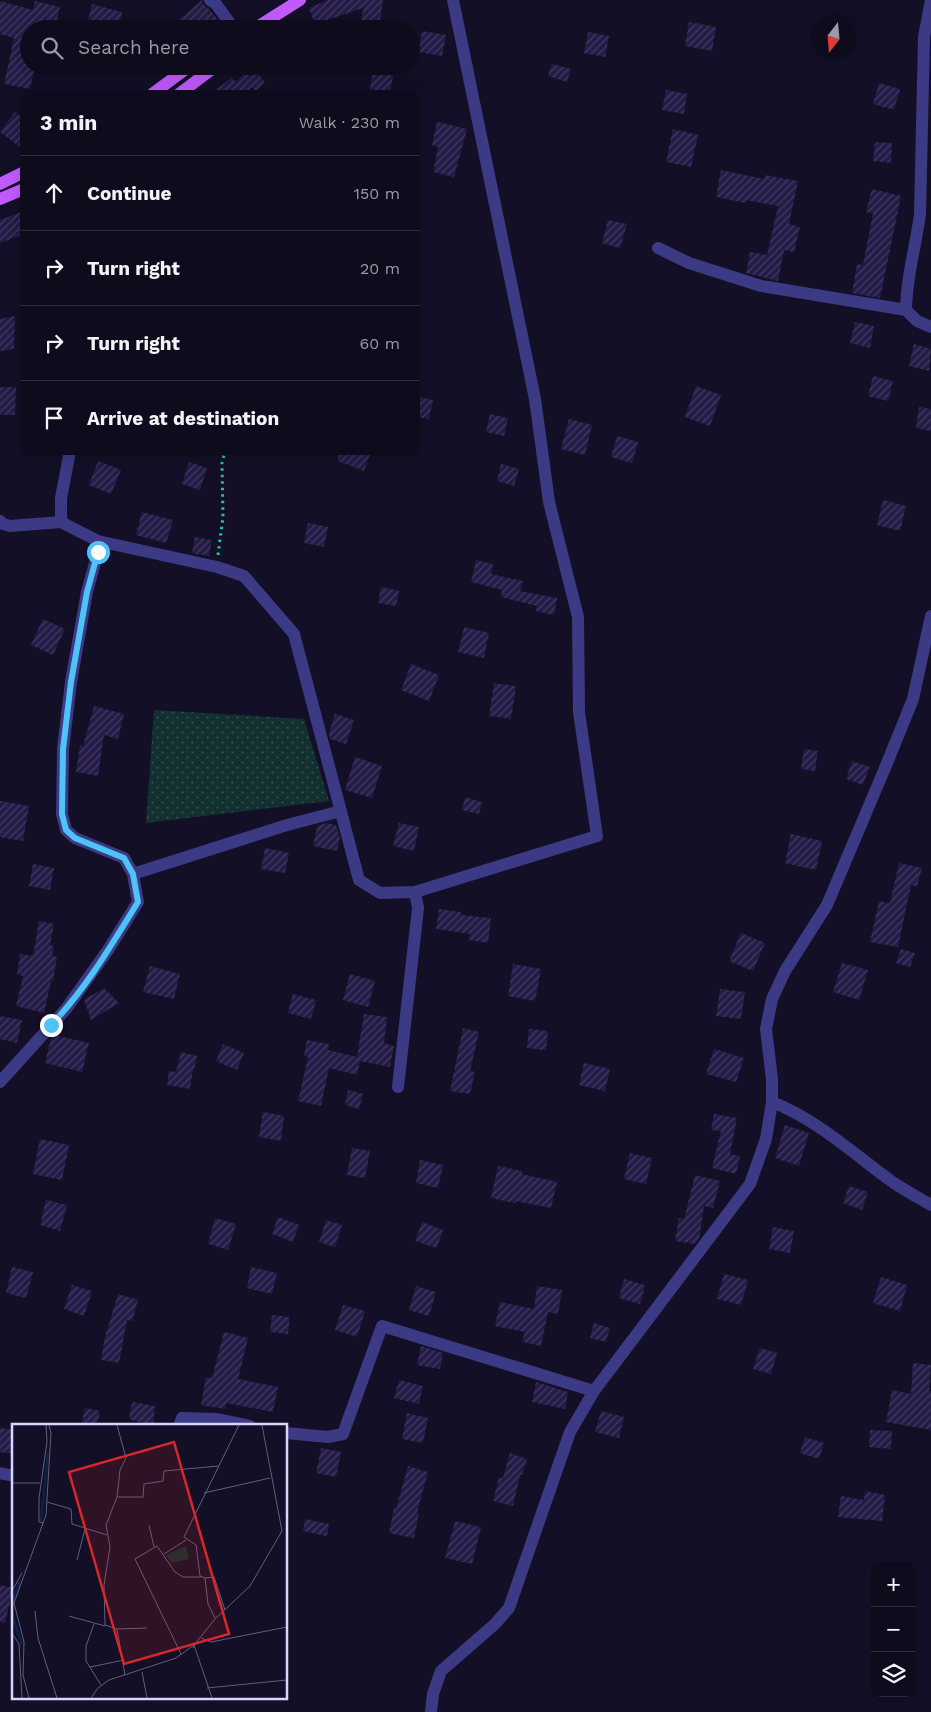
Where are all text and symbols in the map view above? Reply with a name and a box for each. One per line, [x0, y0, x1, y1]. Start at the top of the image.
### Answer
north arrow [811, 15, 856, 60]
search box [20, 20, 420, 75]
icon: search [38, 34, 66, 62]
text: Search here [78, 36, 189, 59]
text: 3 min [40, 110, 97, 135]
text: Walk · 230 m [299, 113, 400, 132]
icon: ahead [40, 179, 68, 207]
text: Continue [87, 182, 171, 205]
text: 150 m [354, 184, 400, 203]
icon: right [40, 254, 68, 282]
text: Turn right [87, 257, 180, 280]
text: 20 m [360, 259, 400, 278]
icon: right [40, 329, 68, 357]
text: Turn right [87, 332, 180, 355]
text: 60 m [360, 334, 400, 353]
icon: arrive [40, 404, 68, 432]
text: Arrive at destination [87, 407, 279, 430]
route start [87, 541, 110, 564]
route end [40, 1014, 63, 1037]
inset map [12, 1424, 288, 1700]
map controls [871, 1562, 916, 1697]
button: + [871, 1562, 916, 1607]
button: − [871, 1607, 916, 1652]
button: layers [871, 1652, 916, 1697]

